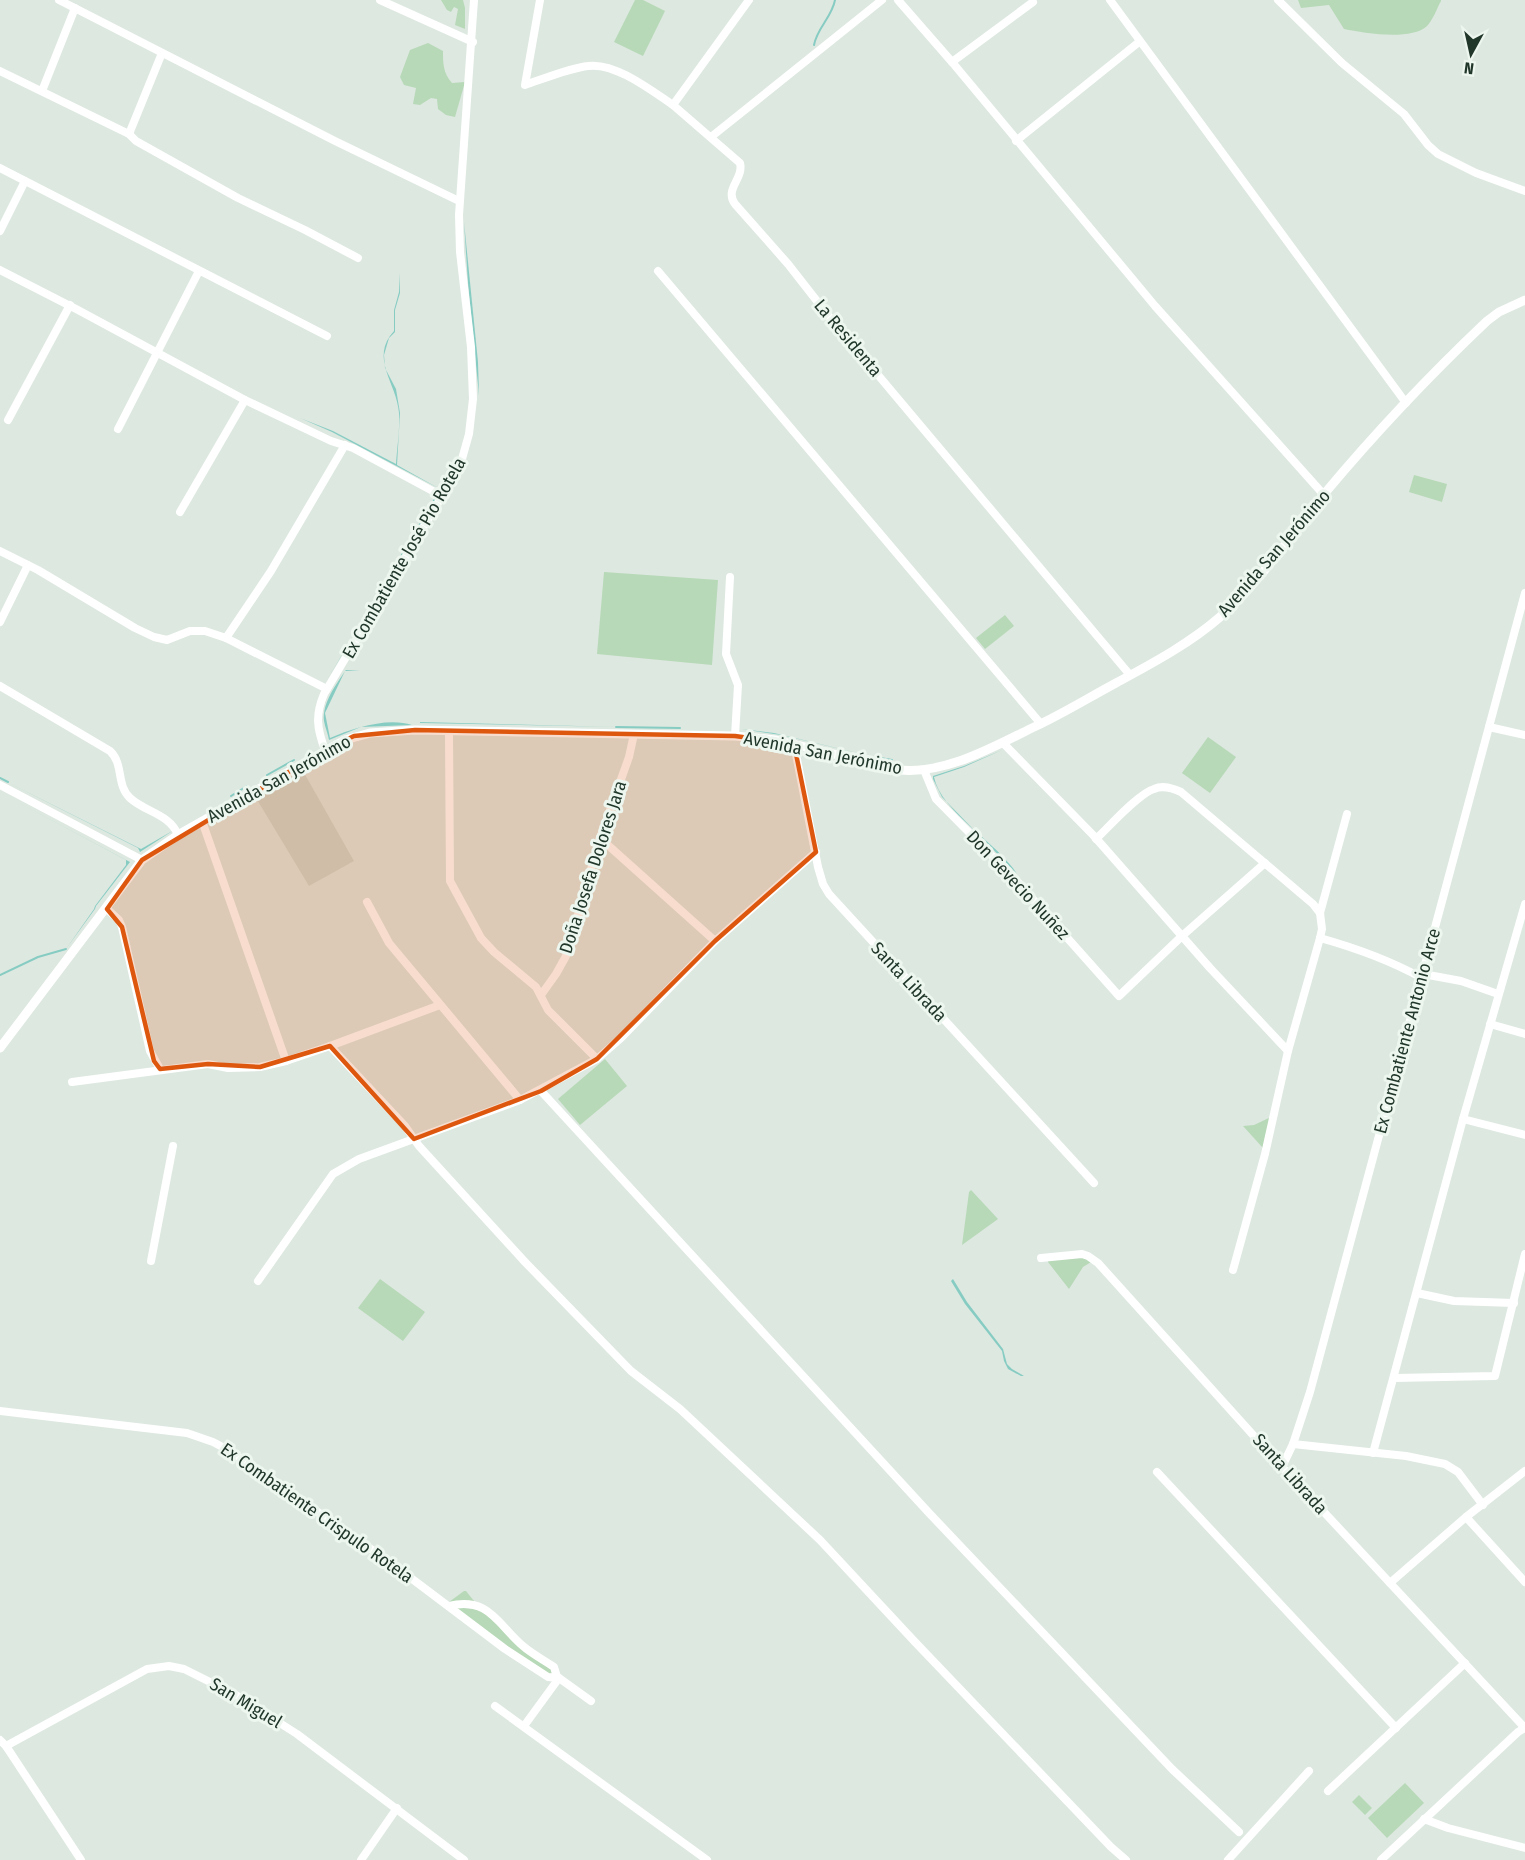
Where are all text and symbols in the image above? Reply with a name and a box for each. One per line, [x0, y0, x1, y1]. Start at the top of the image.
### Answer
north arrow [1441, 24, 1501, 84]
text: N [1463, 58, 1475, 78]
street label: La Residenta [809, 295, 887, 381]
street label: Ex Combatiente José Pio Rotela [337, 454, 471, 662]
street label: Avenida San Jerónimo [1213, 485, 1335, 621]
street label: Avenida San Jerónimo [742, 727, 904, 779]
street label: Avenida San Jerónimo [203, 730, 355, 828]
street label: Doña Josefa Dolores Jara [555, 778, 631, 956]
street label: Don Gevecio Nuñez [962, 826, 1074, 944]
street label: Ex Combatiente Antonio Arce [1369, 926, 1445, 1136]
street label: Santa Librada [866, 938, 952, 1027]
street label: Santa Librada [1248, 1429, 1332, 1519]
street label: Ex Combatiente Crispulo Rotela [216, 1438, 418, 1588]
street label: San Miguel [206, 1673, 286, 1733]

